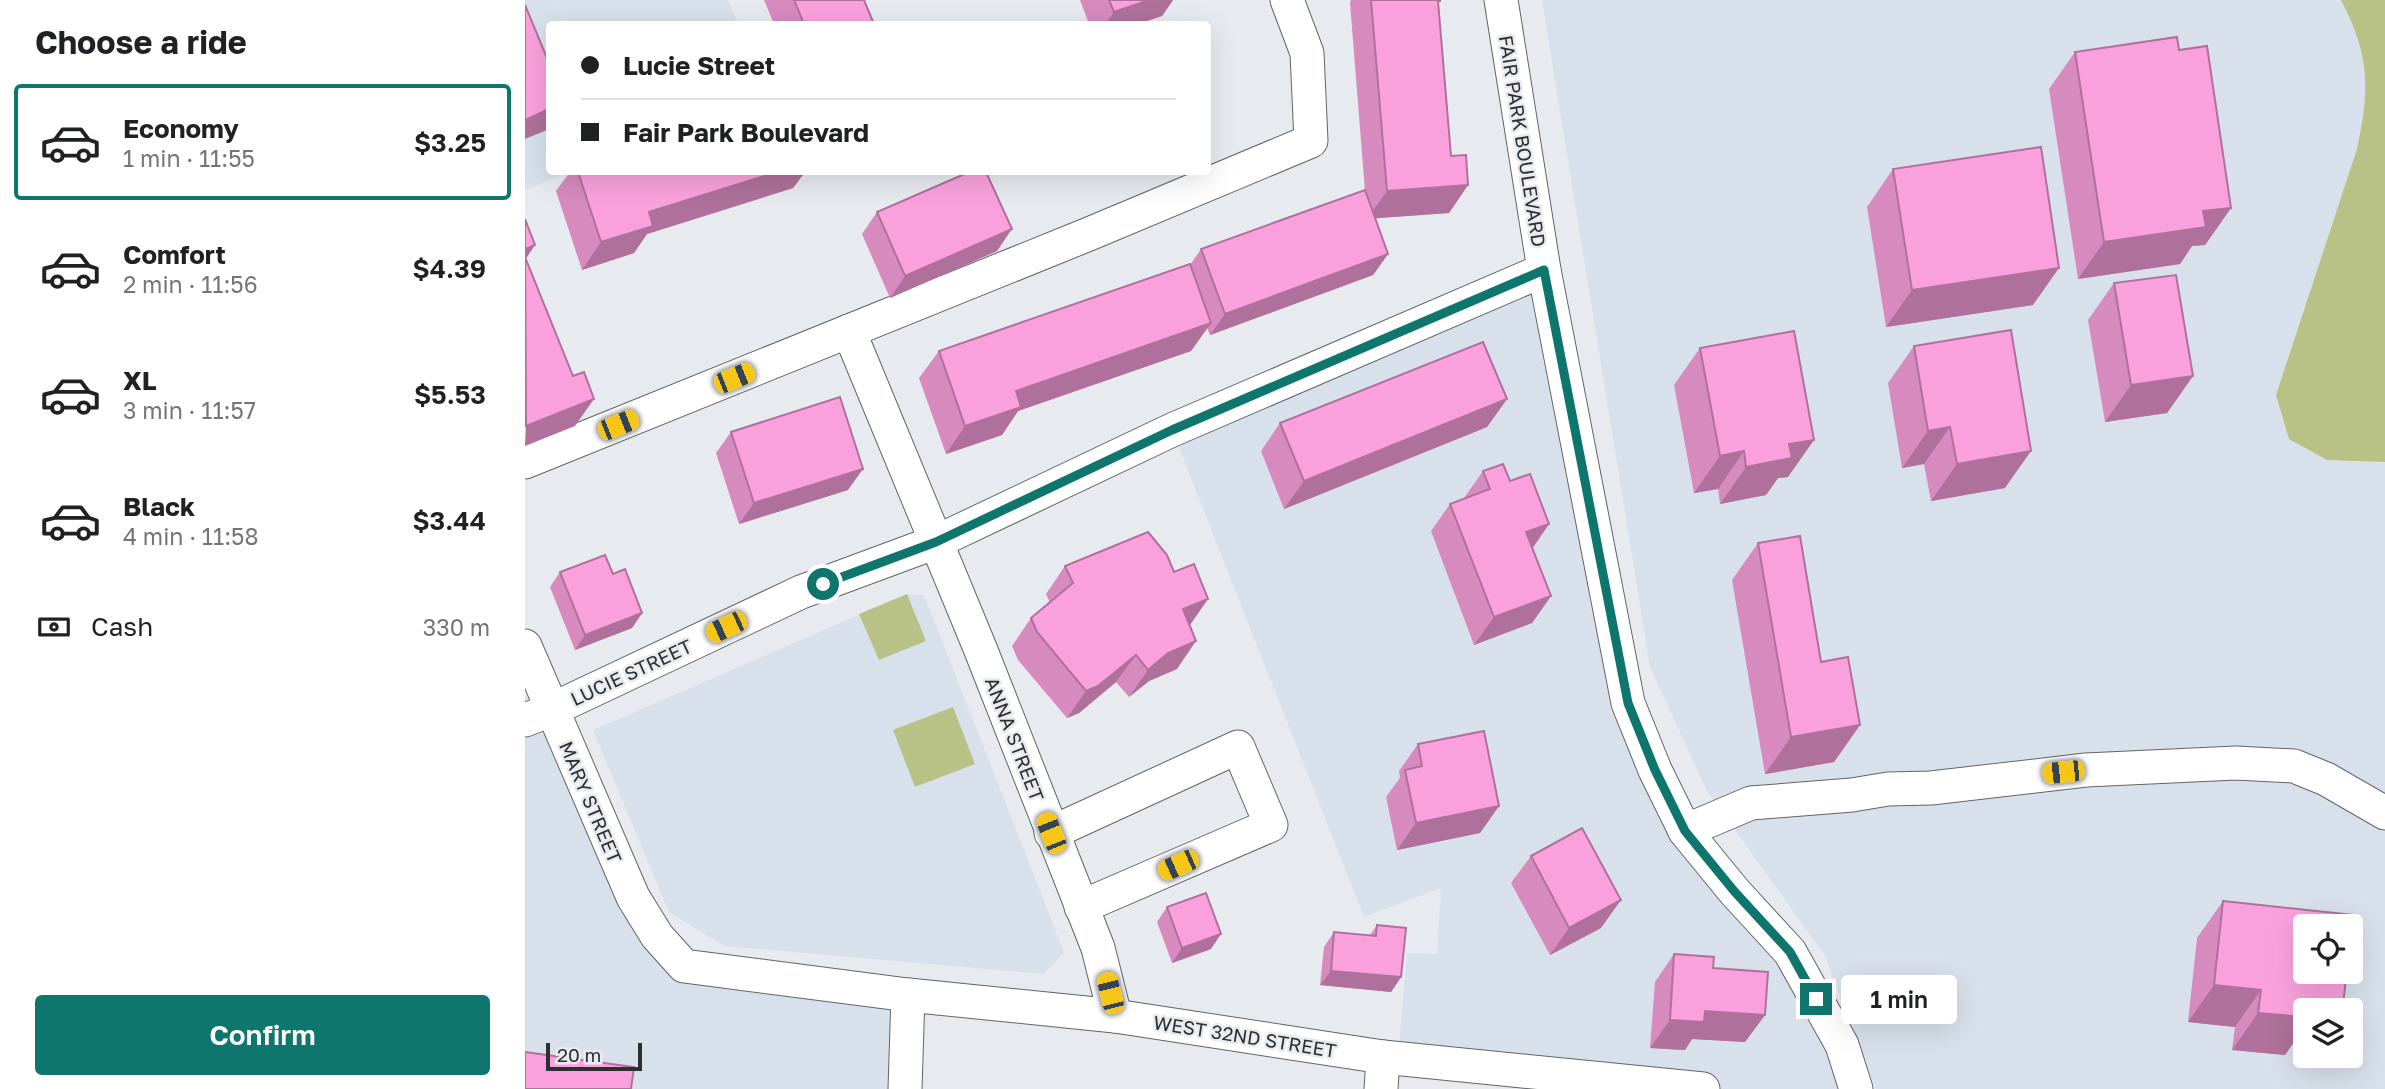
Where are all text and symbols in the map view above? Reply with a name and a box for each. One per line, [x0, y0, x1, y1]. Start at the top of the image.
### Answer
text: Choose a ride [35, 23, 247, 61]
street label: FAIR PARK BOULEVARD [1495, 33, 1551, 249]
text: Lucie Street [623, 50, 775, 81]
icon: car [39, 111, 102, 174]
text: Economy [123, 113, 239, 144]
text: Fair Park Boulevard [623, 117, 869, 148]
text: $3.25 [414, 127, 486, 158]
text: 1 min · 11:55 [123, 144, 255, 172]
icon: car [39, 237, 102, 300]
text: Comfort [123, 239, 226, 270]
text: $4.39 [413, 253, 486, 284]
text: 2 min · 11:56 [123, 270, 258, 298]
car [711, 360, 758, 396]
icon: car [39, 363, 102, 426]
text: XL [123, 365, 157, 396]
text: $5.53 [414, 379, 486, 410]
text: 3 min · 11:57 [123, 396, 256, 424]
car [595, 407, 642, 443]
icon: car [39, 489, 102, 552]
text: Black [123, 491, 195, 522]
text: $3.44 [412, 505, 486, 536]
text: 4 min · 11:58 [123, 522, 258, 550]
route start [807, 568, 839, 600]
icon: cash [35, 608, 73, 646]
car [703, 609, 750, 645]
text: Cash [91, 611, 153, 642]
text: 330 m [423, 613, 490, 641]
street label: LUCIE STREET [567, 634, 695, 710]
street label: ANNA STREET [981, 674, 1049, 804]
street label: MARY STREET [555, 738, 627, 867]
car [2042, 759, 2085, 785]
car [1034, 810, 1069, 856]
car [1155, 847, 1202, 883]
map controls [2293, 914, 2363, 1068]
button: locate [2293, 914, 2363, 984]
car [1095, 970, 1126, 1016]
callout: 1 min [1841, 974, 1956, 1024]
route end [1800, 983, 1832, 1015]
text: 1 min [1870, 985, 1928, 1013]
button: Confirm [35, 995, 490, 1075]
button: layers [2293, 998, 2363, 1068]
street label: WEST 32ND STREET [1152, 1010, 1338, 1062]
scale bar [546, 1040, 642, 1072]
text: 20 m [557, 1043, 601, 1066]

